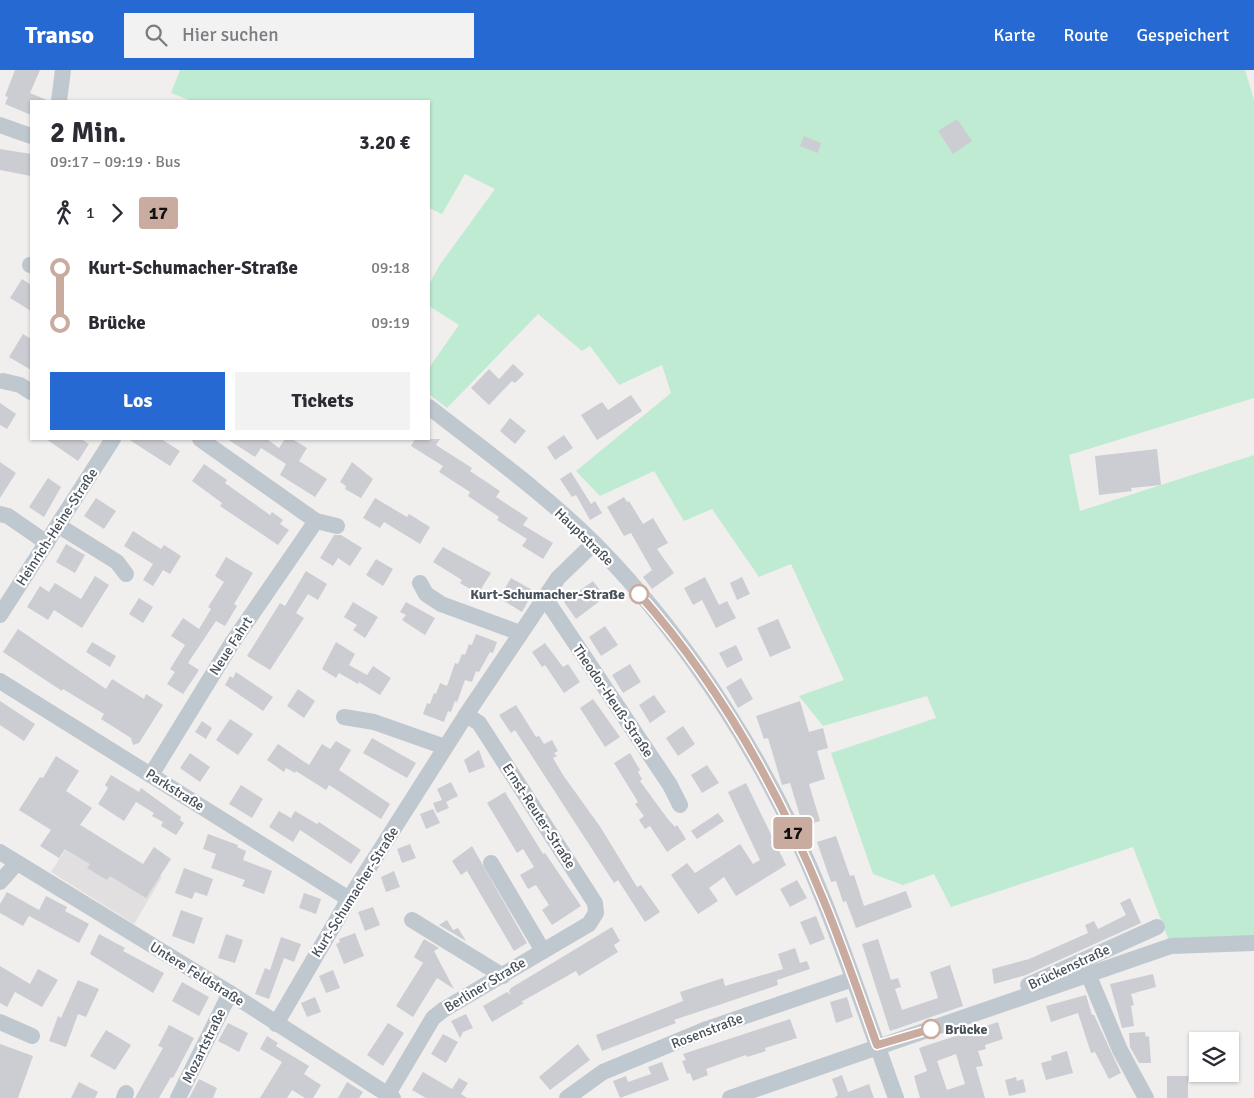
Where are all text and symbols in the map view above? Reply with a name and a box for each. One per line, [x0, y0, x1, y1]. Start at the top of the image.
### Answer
search box [124, 13, 474, 58]
text: Transo [25, 20, 94, 50]
icon: search [142, 21, 170, 49]
text: Hier suchen [182, 23, 279, 47]
text: Karte [994, 24, 1036, 46]
text: Route [1064, 24, 1109, 46]
text: Gespeichert [1137, 24, 1229, 46]
text: 2 Min. [50, 116, 126, 150]
text: 3.20 € [359, 131, 410, 155]
text: 09:17 – 09:19 · Bus [50, 152, 181, 172]
icon: walk [50, 199, 78, 227]
icon: forward [103, 199, 131, 227]
text: 17 [149, 202, 168, 224]
text: 1 [86, 203, 95, 223]
text: Kurt-Schumacher-Straße [88, 256, 298, 280]
text: 09:18 [371, 258, 410, 278]
text: Brücke [88, 311, 146, 335]
text: 09:19 [371, 313, 410, 333]
button: Los [50, 372, 225, 430]
button: Tickets [235, 372, 410, 430]
street label: Heinrich-Heine-Straße [13, 465, 101, 589]
street label: Hauptstraße [551, 505, 617, 569]
marker: Kurt-Schumacher-Straße [629, 584, 649, 604]
place label: Kurt-Schumacher-Straße [470, 586, 625, 603]
street label: Neue Fahrt [206, 614, 256, 678]
street label: Theodor-Heuß-Straße [569, 642, 657, 760]
street label: Ernst-Reuter-Straße [499, 760, 579, 872]
street label: Parkstraße [143, 765, 207, 815]
line badge: 17 [770, 817, 816, 849]
text: 17 [783, 822, 803, 844]
street label: Kurt-Schumacher-Straße [308, 824, 402, 960]
street label: Untere Feldstraße [147, 938, 247, 1010]
street label: Brückenstraße [1026, 941, 1112, 993]
street label: Berliner Straße [441, 954, 529, 1016]
street label: Mozartstraße [179, 1006, 229, 1086]
street label: Rosenstraße [669, 1010, 745, 1052]
marker: Brücke [921, 1019, 941, 1039]
place label: Brücke [945, 1021, 987, 1038]
map controls [1189, 1032, 1239, 1082]
button: layers [1189, 1032, 1239, 1082]

